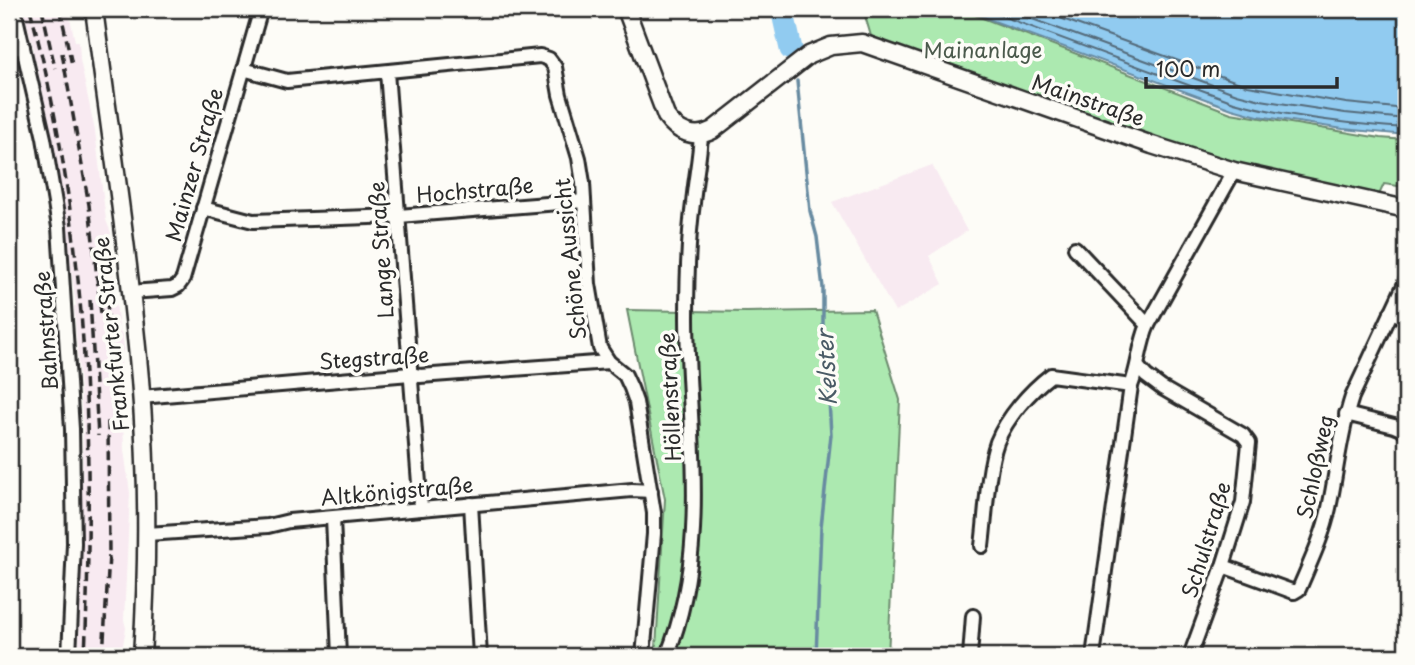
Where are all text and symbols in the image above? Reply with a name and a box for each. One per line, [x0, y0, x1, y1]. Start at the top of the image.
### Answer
park label: Mainanlage [924, 33, 1043, 65]
scale bar [1146, 46, 1336, 90]
text: 100 m [1156, 52, 1220, 84]
street label: Mainstraße [1028, 65, 1149, 133]
street label: Mainzer Straße [156, 84, 230, 245]
street label: Hochstraße [415, 168, 535, 210]
street label: Schöne Aussicht [545, 177, 593, 342]
street label: Lange Straße [359, 180, 401, 320]
street label: Frankfurter Straße [84, 235, 136, 433]
street label: Bahnstraße [25, 270, 65, 392]
water label: Kelster [806, 326, 845, 407]
street label: Höllenstraße [650, 332, 688, 462]
street label: Stegstraße [318, 337, 430, 377]
street label: Schloßweg [1287, 411, 1341, 522]
street label: Altkönigstraße [319, 467, 474, 513]
street label: Schulstraße [1172, 477, 1238, 602]

